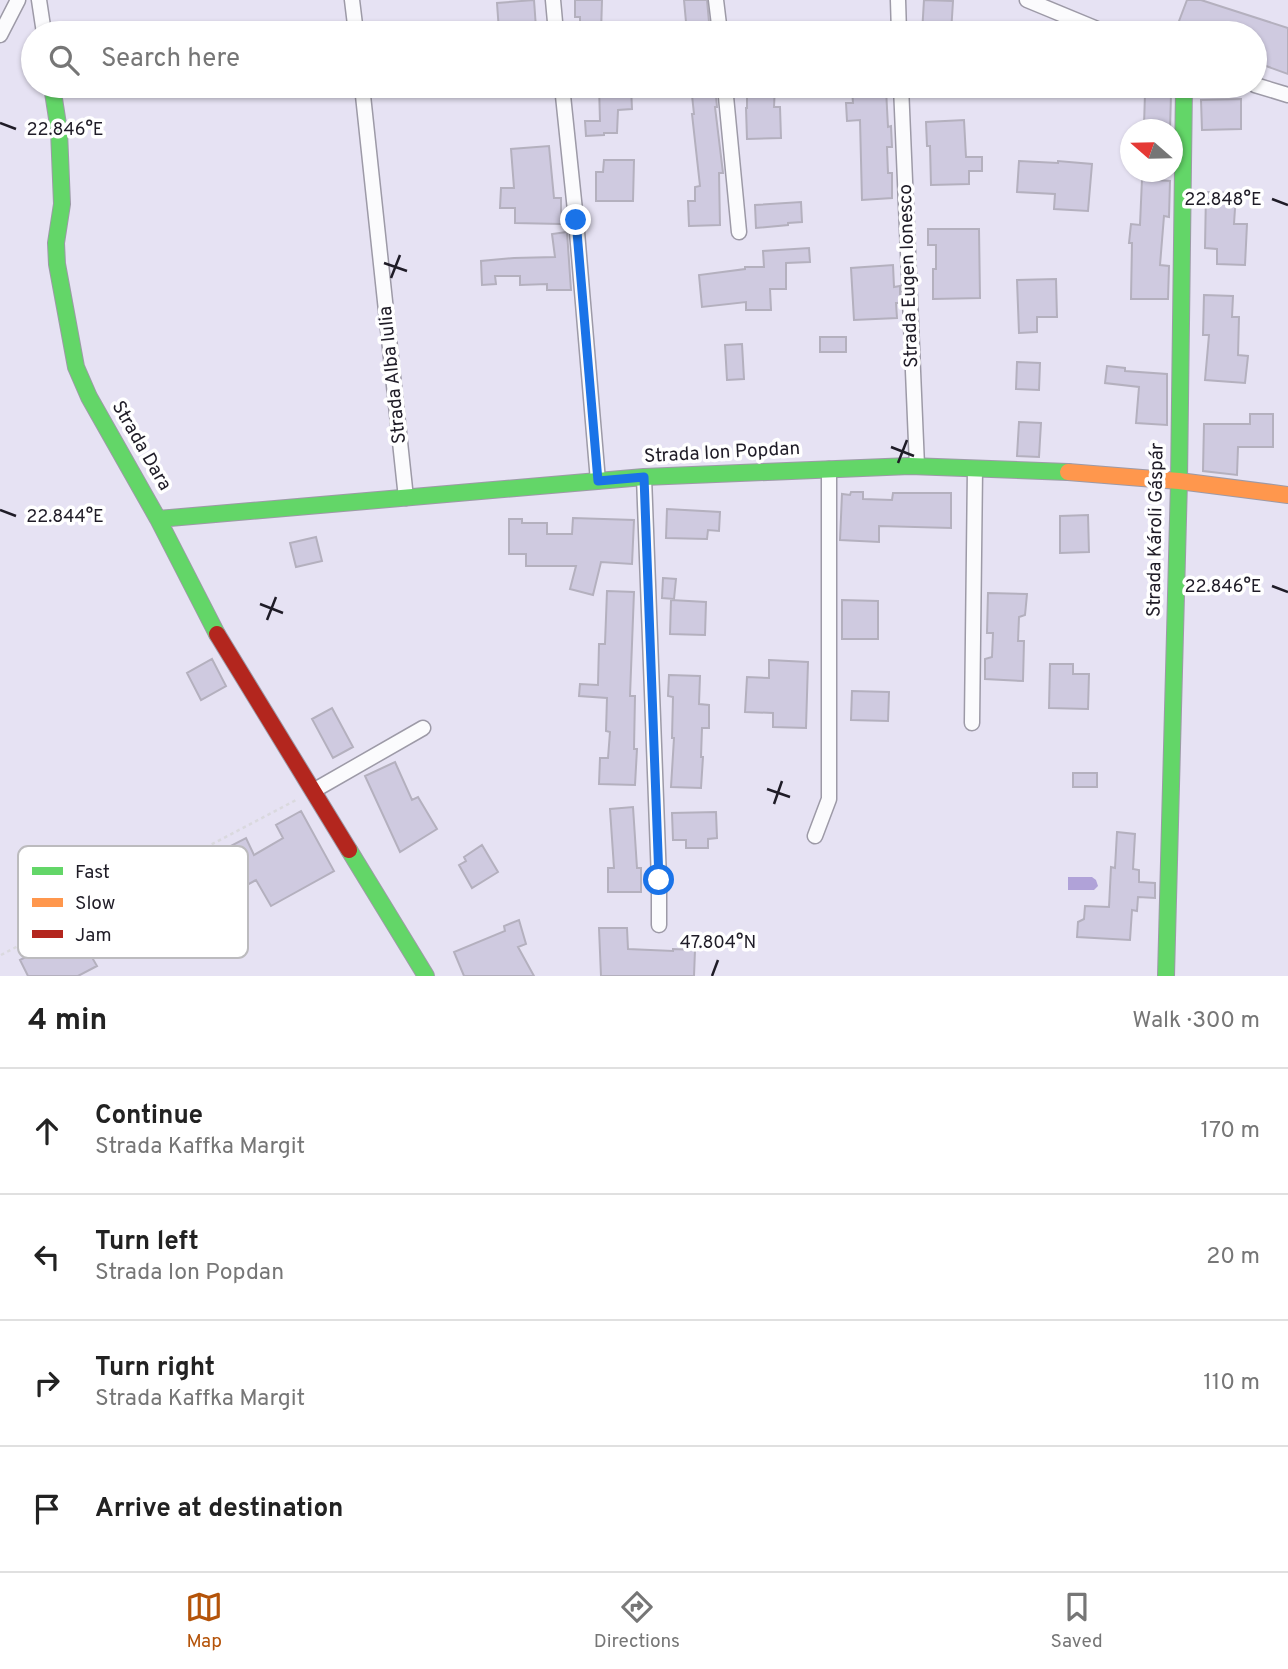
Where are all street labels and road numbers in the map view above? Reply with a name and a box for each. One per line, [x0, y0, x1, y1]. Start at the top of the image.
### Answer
street label: Strada Eugen Ionesco [894, 184, 924, 368]
street label: Strada Alba Iulia [374, 305, 412, 445]
street label: Strada Dara [106, 397, 176, 495]
street label: Strada Ion Popdan [643, 437, 801, 469]
street label: Strada Károli Gáspár [1142, 442, 1170, 617]

